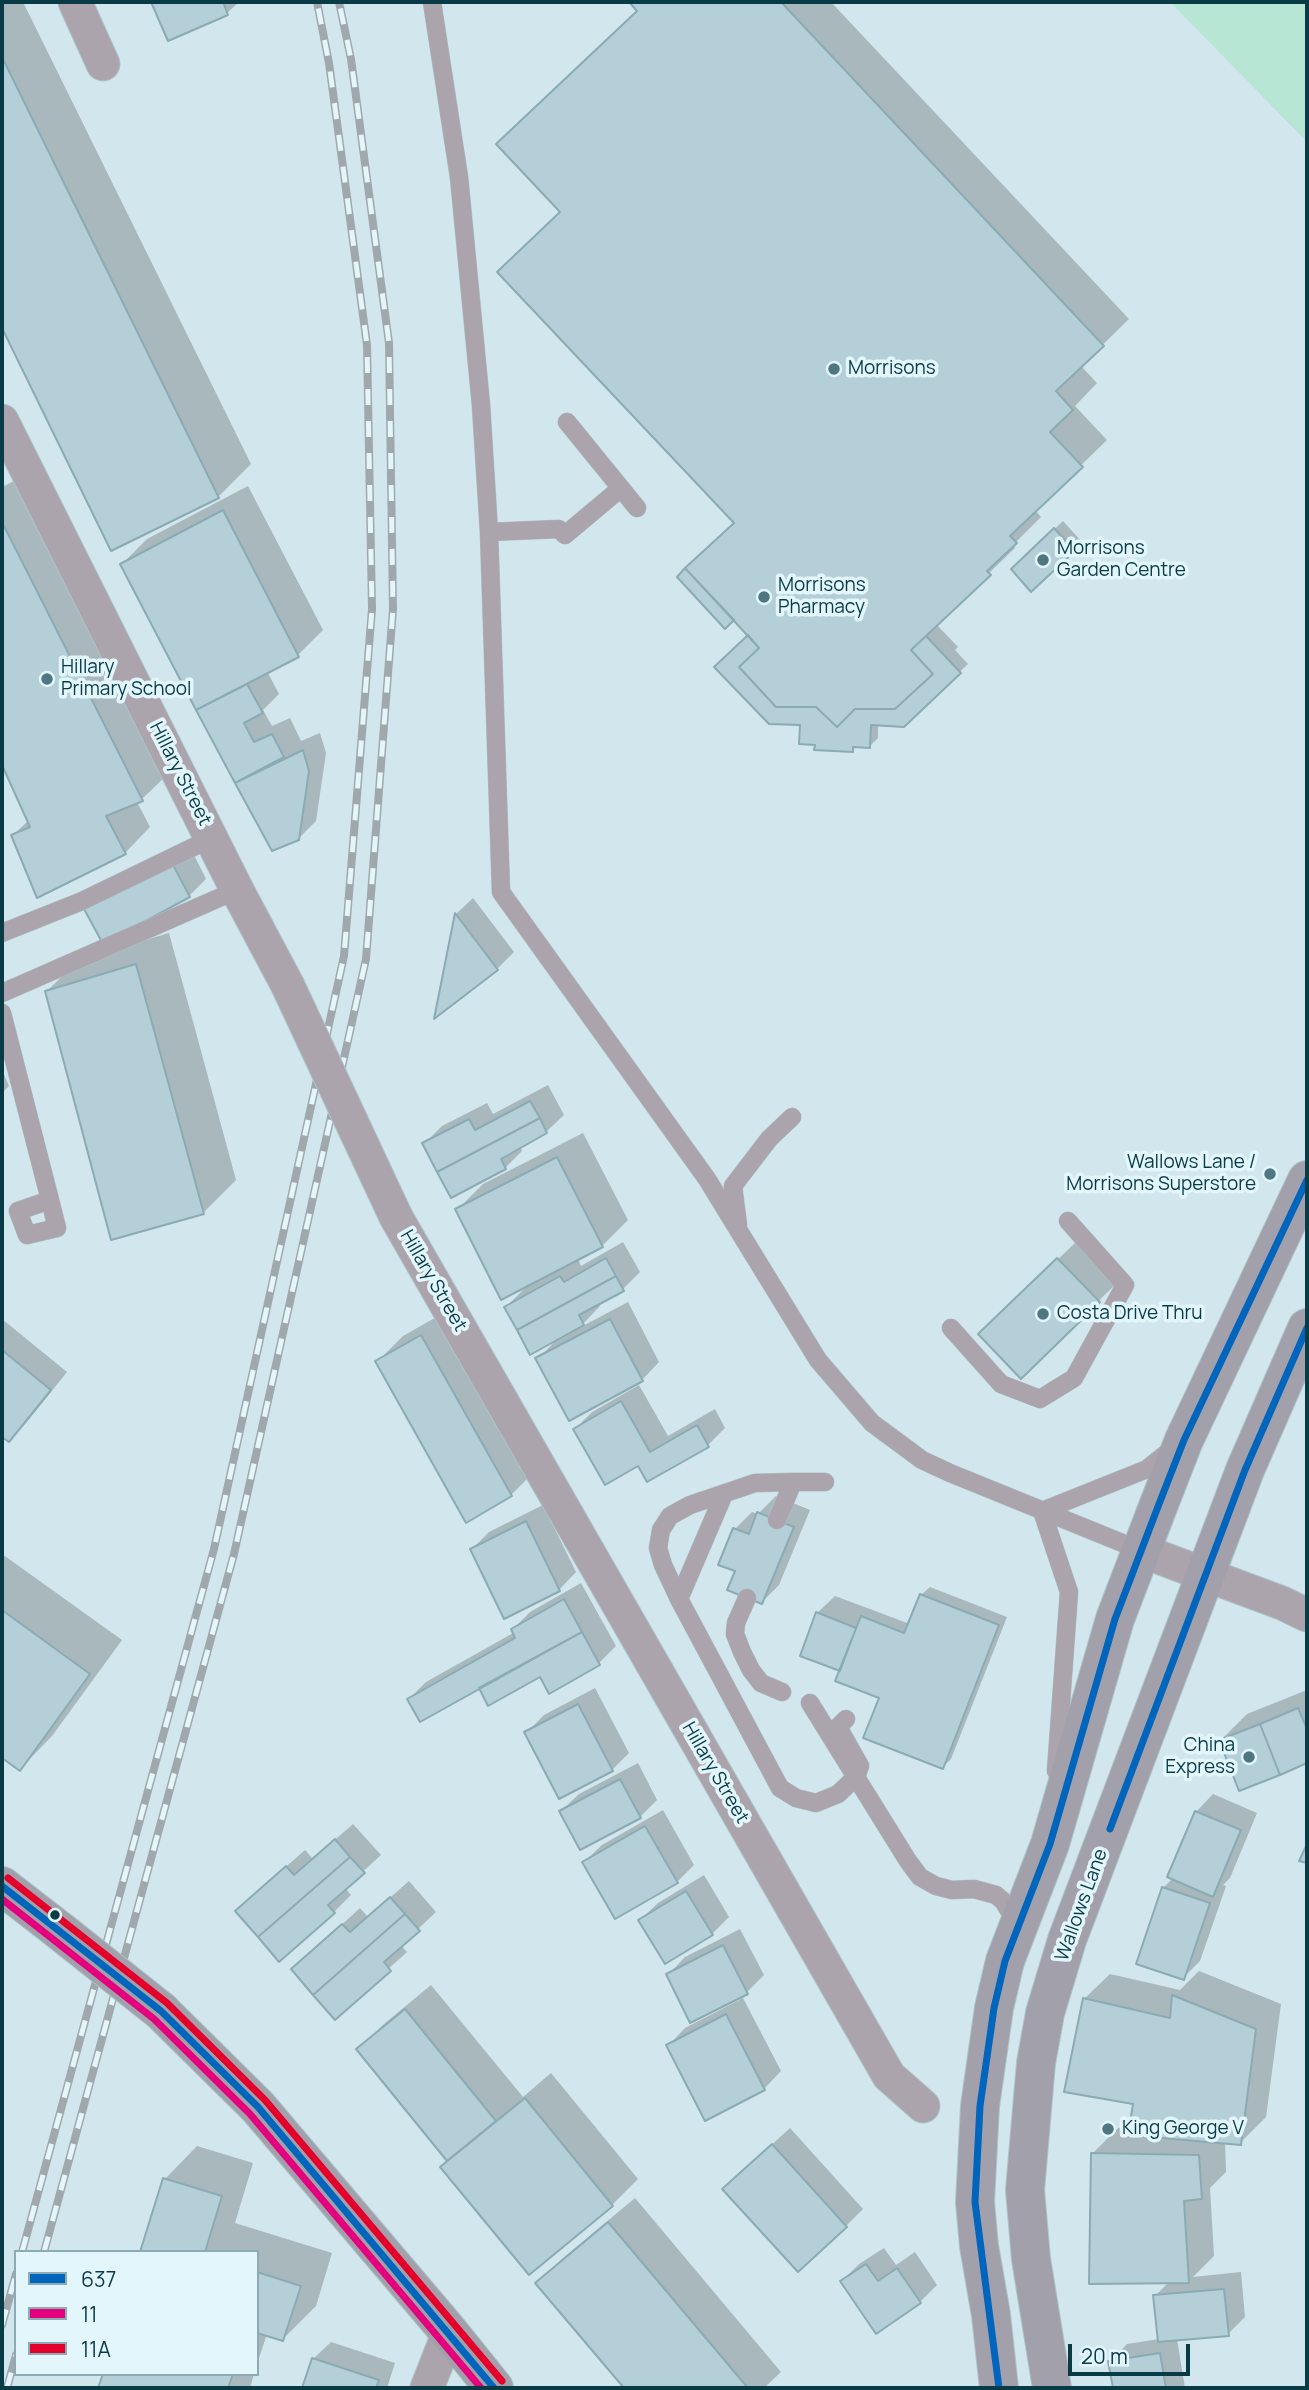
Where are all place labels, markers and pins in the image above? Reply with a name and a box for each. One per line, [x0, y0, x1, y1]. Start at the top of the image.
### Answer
place label: Morrisons [848, 358, 936, 380]
marker: Morrisons [826, 361, 842, 377]
place label: Morrisons Garden Centre [1057, 538, 1186, 582]
marker: Morrisons Garden Centre [1035, 552, 1051, 568]
place label: Morrisons Pharmacy [778, 575, 866, 619]
marker: Morrisons Pharmacy [756, 589, 772, 605]
place label: Hillary Primary School [61, 657, 191, 701]
marker: Hillary Primary School [39, 671, 55, 687]
place label: Wallows Lane / Morrisons Superstore [1066, 1152, 1256, 1196]
marker: Wallows Lane / Morrisons Superstore [1262, 1166, 1278, 1182]
place label: Costa Drive Thru [1057, 1303, 1203, 1325]
marker: Costa Drive Thru [1035, 1306, 1051, 1322]
place label: China Express [1165, 1735, 1235, 1779]
marker: China Express [1241, 1749, 1257, 1765]
unlabelled marker [48, 1908, 62, 1922]
place label: King George V [1122, 2118, 1244, 2140]
marker: King George V [1100, 2121, 1116, 2137]

